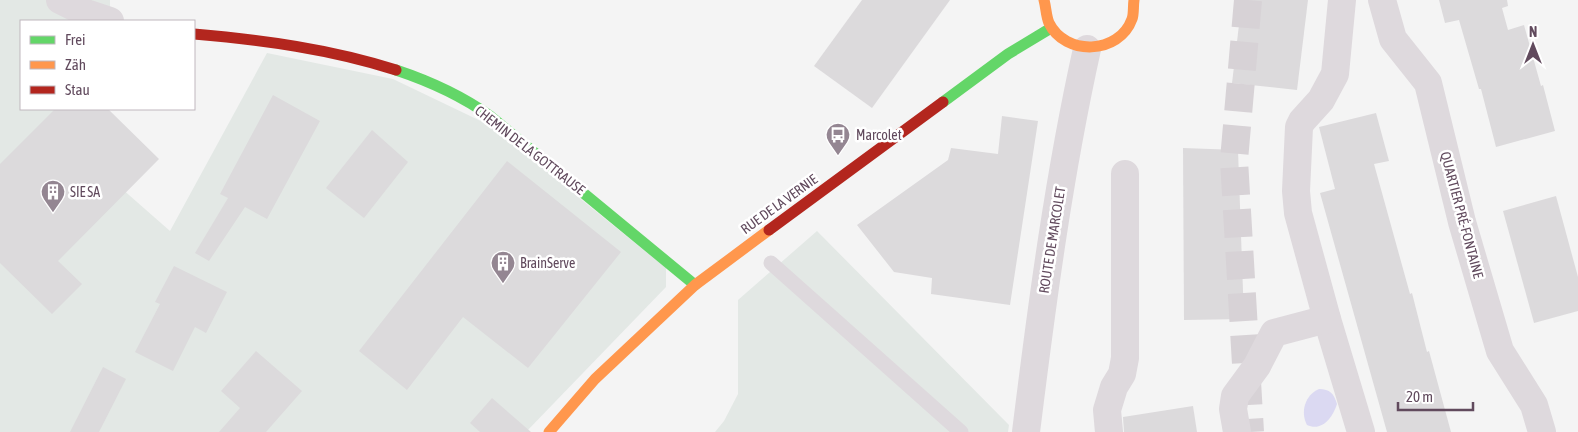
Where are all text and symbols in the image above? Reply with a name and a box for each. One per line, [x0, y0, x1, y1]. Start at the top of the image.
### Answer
legend [20, 20, 195, 110]
north arrow [1508, 20, 1558, 70]
text: N [1529, 24, 1537, 40]
text: Frei [65, 31, 85, 48]
text: Zäh [65, 56, 86, 73]
text: Stau [65, 81, 90, 98]
street label: CHEMIN DE LA GOTTRAUSE [472, 102, 588, 198]
bus stop icon: Marcolet [825, 122, 851, 156]
place label: Marcolet [856, 127, 902, 143]
street label: QUARTIER PRÉ-FONTAINE [1437, 150, 1487, 280]
street label: RUE DE LA VERNIE [738, 171, 820, 237]
building icon: SIE SA [40, 179, 66, 213]
place label: SIE SA [70, 184, 100, 200]
street label: ROUTE DE MARCOLET [1036, 185, 1068, 295]
building icon: BrainServe [490, 250, 516, 284]
place label: BrainServe [520, 255, 575, 271]
scale bar [1398, 380, 1473, 412]
text: 20 m [1406, 388, 1433, 405]

